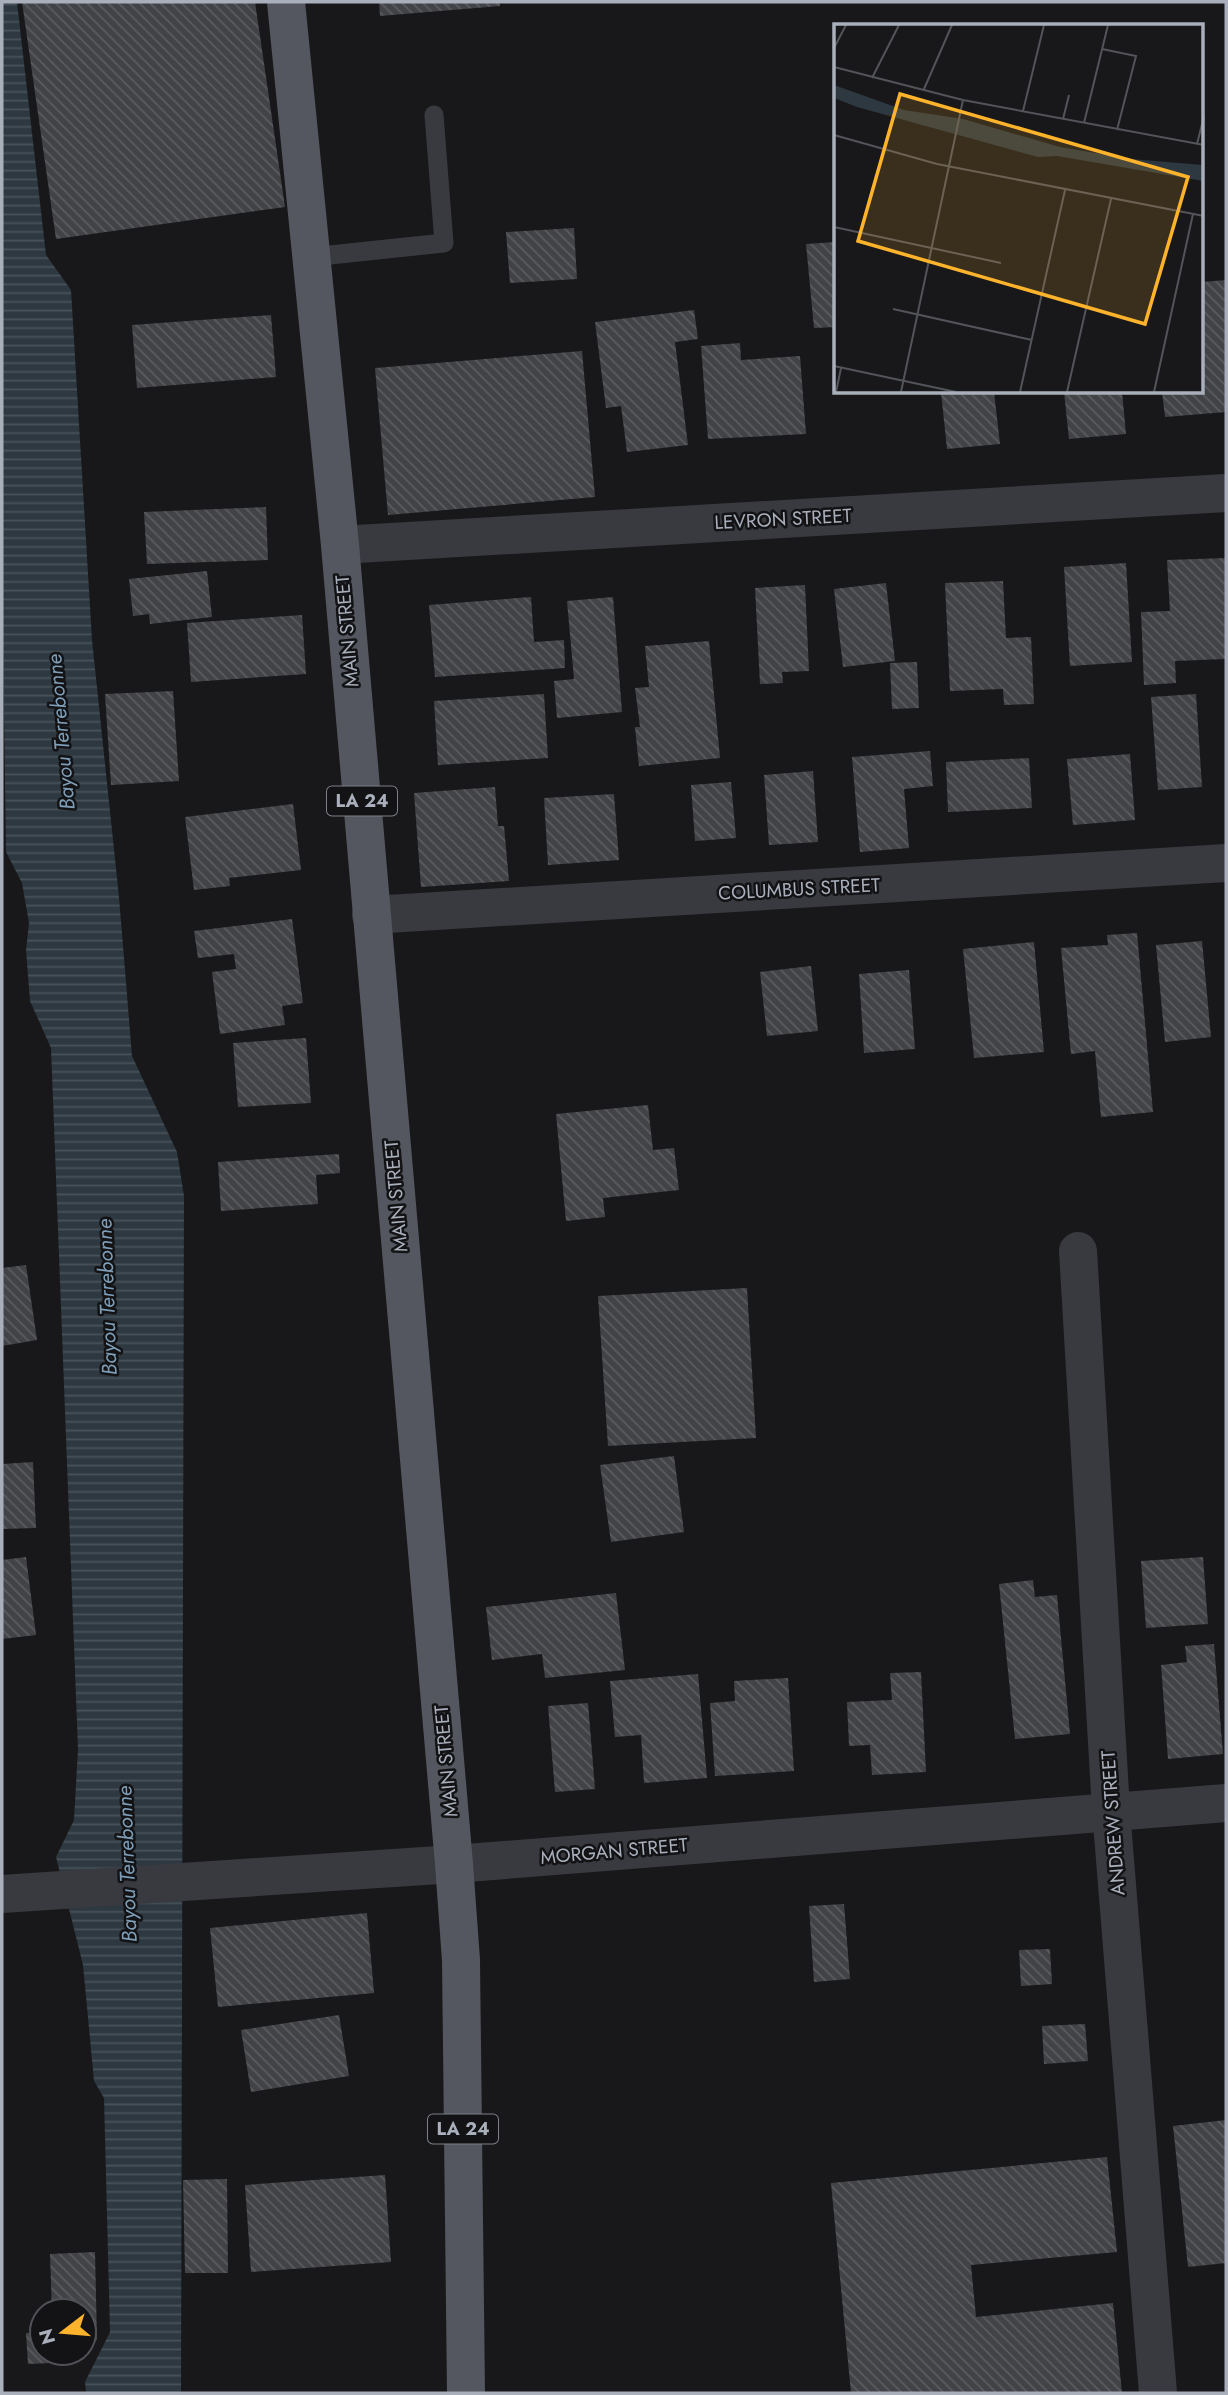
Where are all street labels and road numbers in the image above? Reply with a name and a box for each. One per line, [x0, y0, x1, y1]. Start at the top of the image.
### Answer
street label: LEVRON STREET [714, 502, 852, 536]
street label: MAIN STREET [329, 574, 365, 688]
road number: LA 24 [327, 786, 397, 816]
street label: COLUMBUS STREET [717, 871, 881, 907]
street label: MAIN STREET [378, 1139, 414, 1253]
street label: MAIN STREET [428, 1704, 464, 1818]
street label: ANDREW STREET [1094, 1749, 1132, 1896]
street label: MORGAN STREET [539, 1831, 689, 1871]
road number: LA 24 [428, 2115, 498, 2144]

